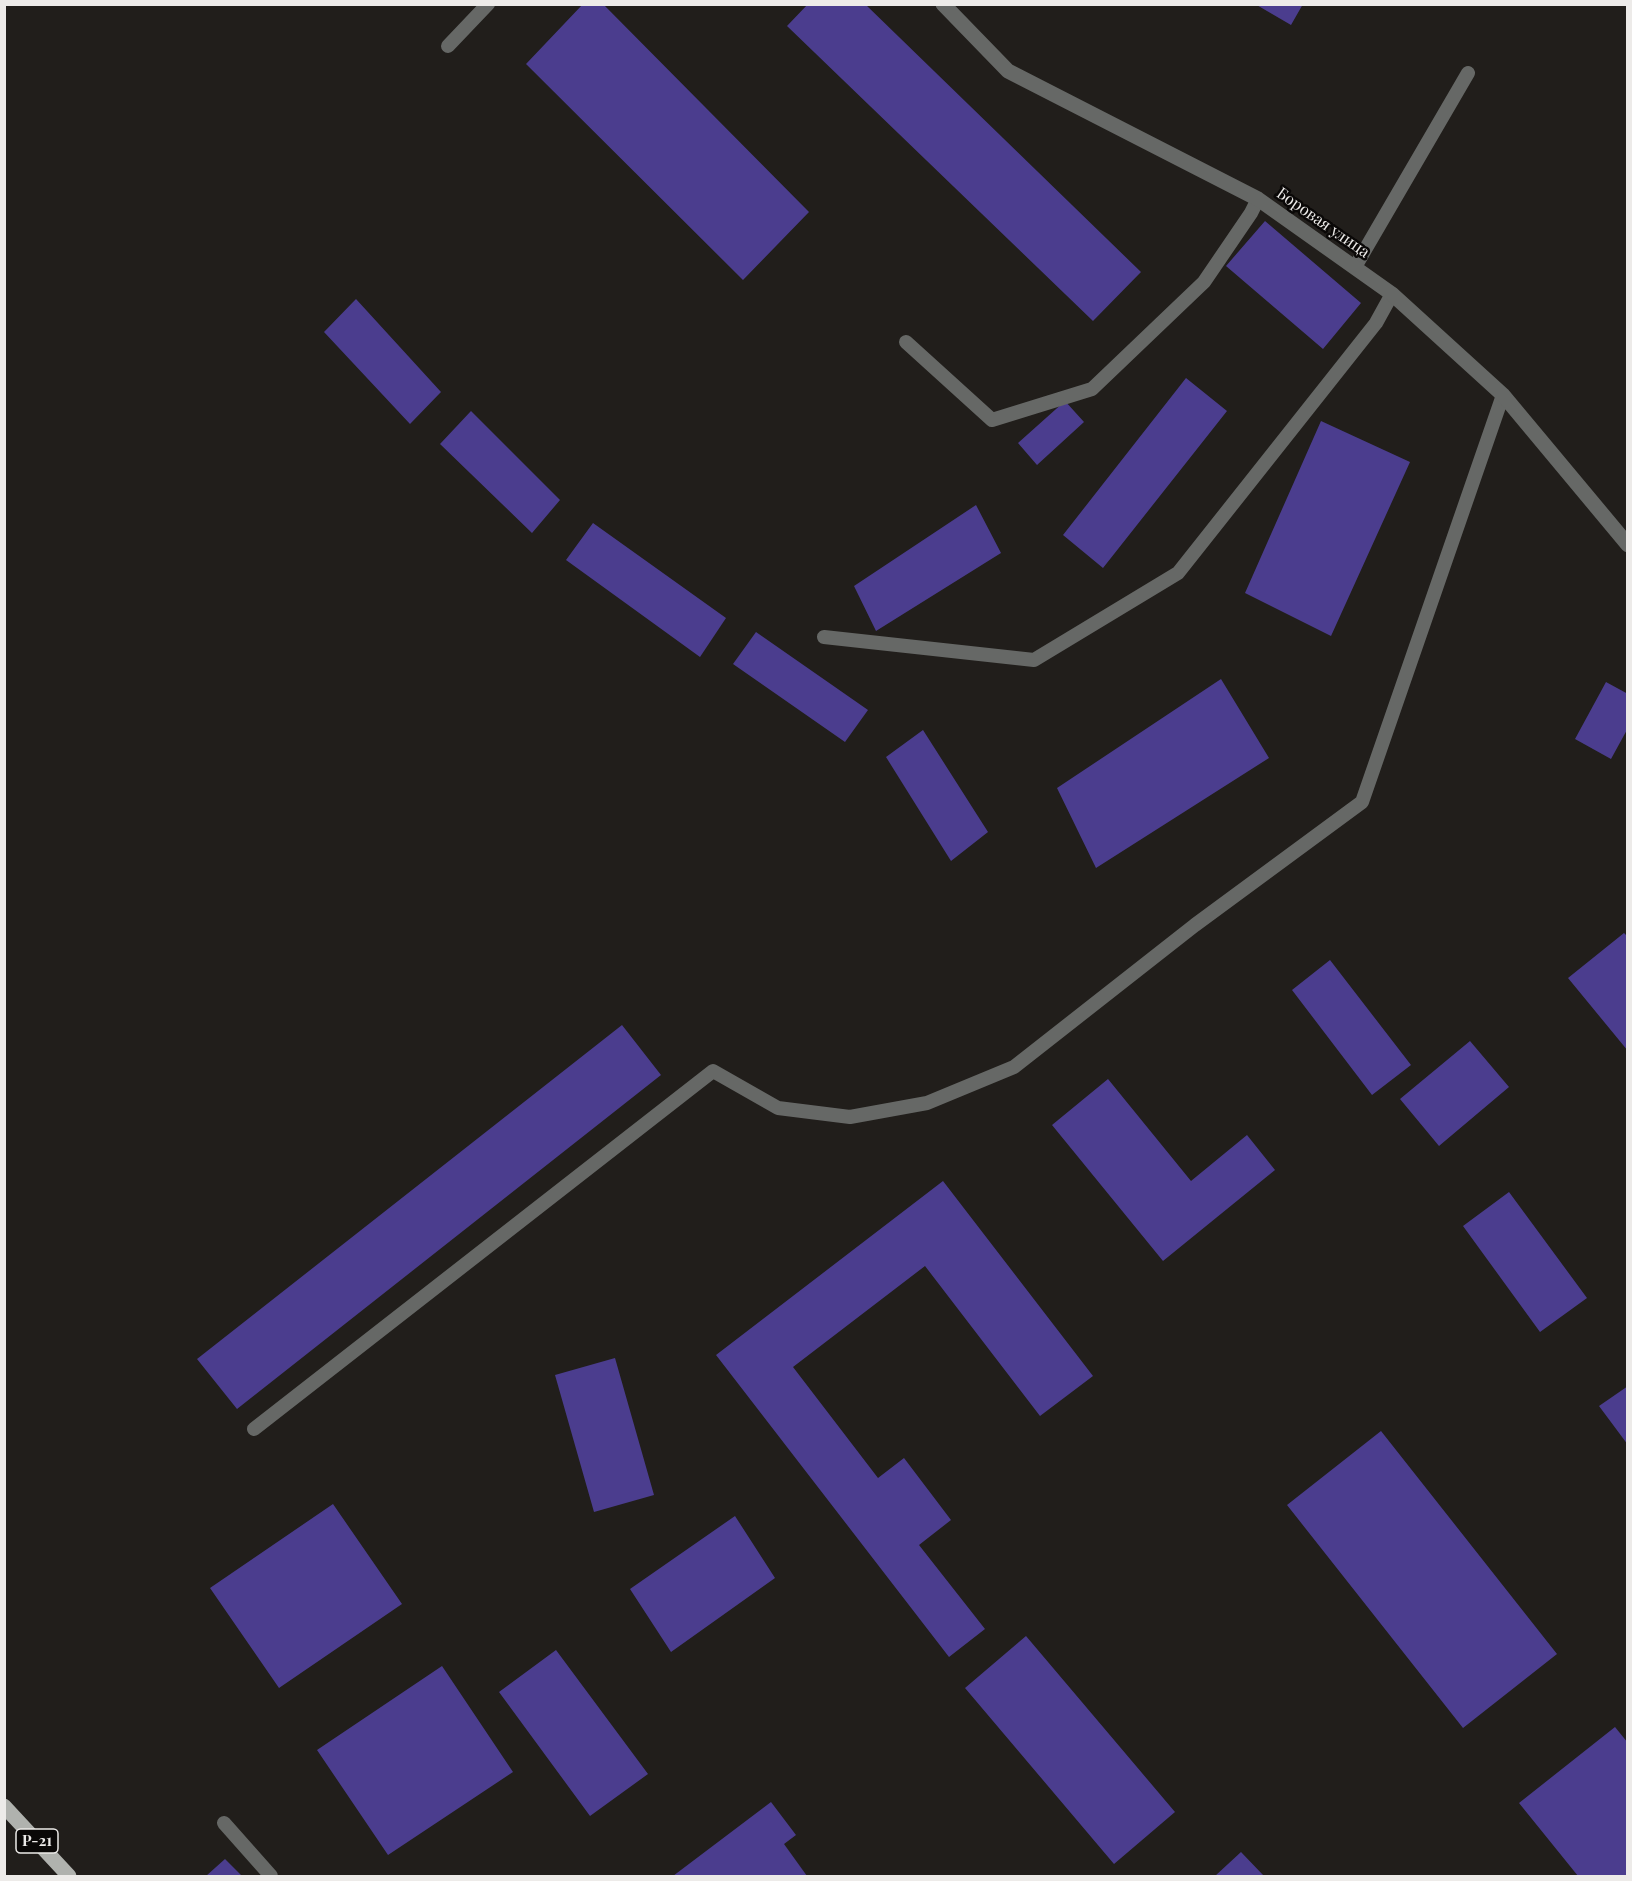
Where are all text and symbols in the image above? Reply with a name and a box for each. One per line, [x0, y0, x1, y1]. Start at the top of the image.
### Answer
street label: Боровая улица [1273, 184, 1373, 262]
road number: Р-21 [16, 1829, 58, 1853]

